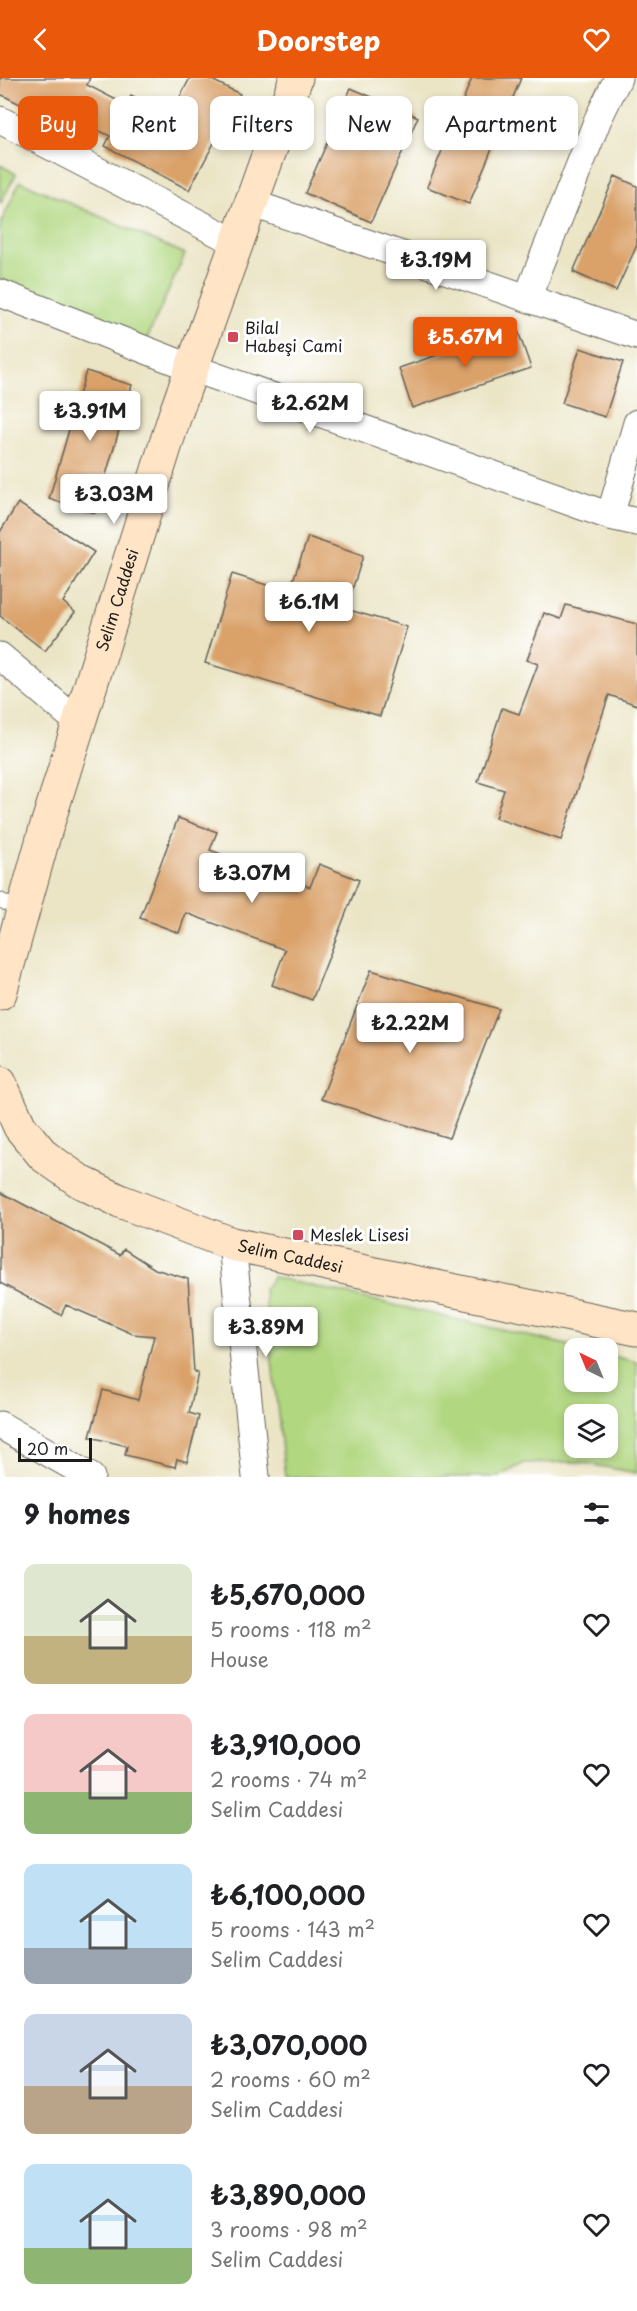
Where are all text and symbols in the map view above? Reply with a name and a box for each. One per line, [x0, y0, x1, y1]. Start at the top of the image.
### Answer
text: Doorstep [256, 19, 381, 60]
icon: back [24, 23, 57, 56]
icon: heart [580, 23, 613, 56]
chip: Buy [18, 96, 98, 150]
chip: Rent [110, 96, 198, 150]
chip: Filters [210, 96, 314, 150]
chip: New [326, 96, 412, 150]
chip: Apartment [424, 96, 578, 150]
pin: ₺3.19M [387, 240, 485, 291]
text: ₺3.19M [400, 244, 472, 274]
place label: Bilal Habeşi Cami [245, 315, 343, 357]
pin: ₺5.67M [416, 317, 514, 368]
text: ₺5.67M [427, 321, 503, 351]
marker: Bilal Habeşi Cami [226, 330, 240, 344]
pin: ₺2.62M [261, 383, 359, 434]
text: ₺2.62M [271, 387, 349, 417]
pin: ₺3.91M [41, 391, 139, 442]
text: ₺3.91M [53, 395, 127, 425]
pin: ₺3.03M [65, 474, 163, 525]
text: ₺3.03M [74, 478, 154, 508]
street label: Selim Caddesi [89, 545, 144, 654]
pin: ₺6.1M [267, 582, 351, 633]
text: ₺6.1M [279, 586, 339, 616]
pin: ₺3.07M [203, 853, 301, 904]
text: ₺3.07M [213, 857, 291, 887]
pin: ₺2.22M [361, 1003, 459, 1054]
text: ₺2.22M [371, 1007, 449, 1037]
place label: Meslek Lisesi [310, 1222, 409, 1246]
marker: Meslek Lisesi [291, 1228, 305, 1242]
street label: Selim Caddesi [236, 1233, 345, 1278]
pin: ₺3.89M [217, 1307, 315, 1358]
text: ₺3.89M [228, 1311, 304, 1341]
north arrow [564, 1338, 618, 1392]
map controls [564, 1338, 618, 1458]
button: layers [564, 1404, 618, 1458]
scale bar [18, 1435, 92, 1462]
text: 20 m [27, 1436, 68, 1460]
text: 9 homes [24, 1494, 130, 1533]
icon: filters [580, 1497, 613, 1530]
text: ₺5,670,000 [210, 1575, 365, 1614]
icon: home [72, 1588, 144, 1660]
icon: heart [580, 1608, 613, 1641]
text: 5 rooms · 118 m² [210, 1614, 372, 1644]
text: House [210, 1644, 269, 1674]
text: ₺3,910,000 [210, 1725, 361, 1764]
icon: home [72, 1738, 144, 1810]
icon: heart [580, 1758, 613, 1791]
text: 2 rooms · 74 m² [210, 1764, 367, 1794]
text: Selim Caddesi [210, 1794, 343, 1824]
text: ₺6,100,000 [210, 1875, 365, 1914]
icon: home [72, 1888, 144, 1960]
icon: heart [580, 1908, 613, 1941]
text: 5 rooms · 143 m² [210, 1914, 375, 1944]
text: Selim Caddesi [210, 1944, 343, 1974]
text: ₺3,070,000 [210, 2025, 367, 2064]
icon: home [72, 2038, 144, 2110]
icon: heart [580, 2058, 613, 2091]
text: 2 rooms · 60 m² [210, 2064, 371, 2094]
text: Selim Caddesi [210, 2094, 343, 2124]
text: ₺3,890,000 [210, 2175, 366, 2214]
icon: home [72, 2188, 144, 2260]
icon: heart [580, 2208, 613, 2241]
text: 3 rooms · 98 m² [210, 2214, 368, 2244]
text: Selim Caddesi [210, 2244, 343, 2274]

